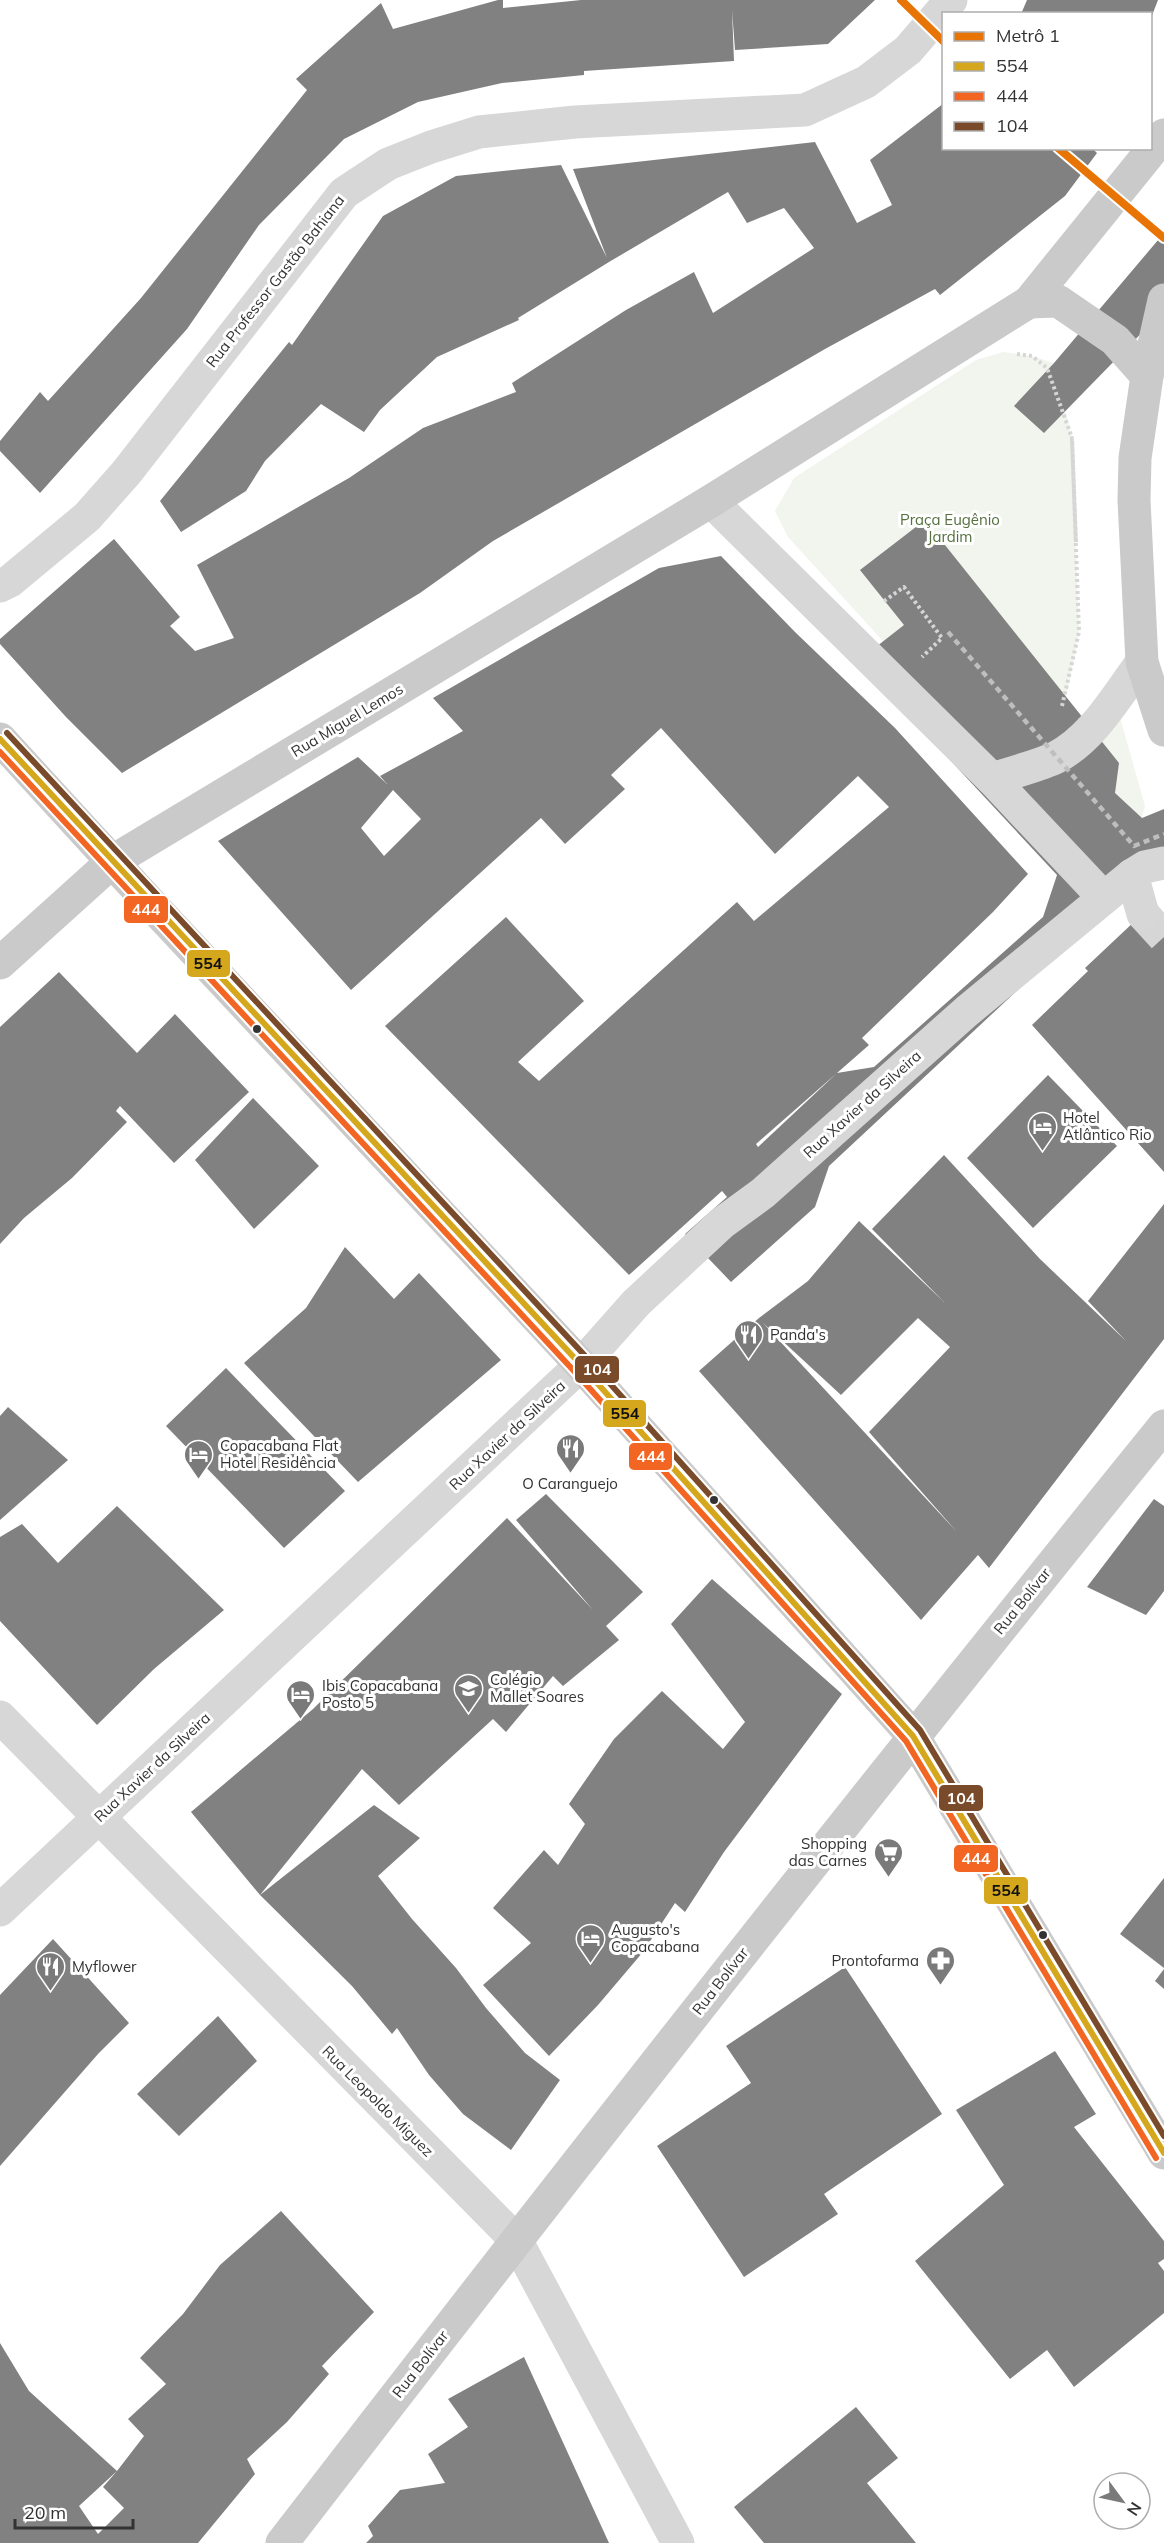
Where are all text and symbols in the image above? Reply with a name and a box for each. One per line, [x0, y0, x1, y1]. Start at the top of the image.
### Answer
legend [942, 12, 1152, 150]
text: Metrô 1 [996, 24, 1060, 47]
text: 554 [996, 54, 1029, 77]
text: 444 [996, 84, 1029, 107]
text: 104 [996, 114, 1029, 137]
street label: Rua Professor Gastão Bahiana [202, 191, 348, 371]
park label: Praça Eugênio Jardim [900, 510, 1000, 546]
street label: Rua Miguel Lemos [288, 679, 406, 761]
line badge: 444 [123, 895, 169, 924]
text: 444 [132, 899, 161, 919]
line badge: 554 [186, 949, 231, 978]
text: 554 [194, 953, 223, 973]
unlabelled marker [251, 1023, 263, 1035]
street label: Rua Xavier da Silveira [799, 1046, 925, 1162]
place label: Hotel Atlântico Rio [1063, 1108, 1152, 1144]
hotel icon: Hotel Atlântico Rio [1026, 1110, 1058, 1152]
restaurant icon: Panda's [733, 1318, 765, 1360]
place label: Panda's [770, 1325, 826, 1344]
line badge: 104 [574, 1355, 620, 1384]
text: 104 [583, 1359, 612, 1379]
street label: Rua Xavier da Silveira [445, 1376, 569, 1494]
line badge: 554 [602, 1399, 647, 1428]
text: 554 [611, 1403, 640, 1423]
restaurant icon: O Caranguejo [554, 1432, 586, 1474]
place label: Copacabana Flat Hotel Residência [220, 1436, 339, 1472]
hotel icon: Copacabana Flat Hotel Residência [183, 1438, 215, 1480]
line badge: 444 [628, 1442, 673, 1471]
text: 444 [637, 1446, 666, 1466]
place label: O Caranguejo [522, 1474, 618, 1493]
unlabelled marker [708, 1494, 720, 1506]
street label: Rua Bolívar [989, 1563, 1055, 1638]
place label: Colégio Mallet Soares [490, 1670, 584, 1706]
school or university icon: Colégio Mallet Soares [453, 1672, 485, 1714]
place label: Ibis Copacabana Posto 5 [322, 1676, 438, 1712]
hotel icon: Ibis Copacabana Posto 5 [285, 1678, 317, 1720]
street label: Rua Xavier da Silveira [90, 1708, 214, 1826]
line badge: 104 [938, 1784, 984, 1812]
text: 104 [947, 1788, 976, 1808]
place label: Shopping das Carnes [789, 1834, 867, 1870]
supermarket icon: Shopping das Carnes [872, 1836, 904, 1878]
line badge: 444 [953, 1844, 999, 1873]
text: 444 [962, 1848, 991, 1868]
line badge: 554 [983, 1876, 1029, 1905]
text: 554 [992, 1880, 1021, 1900]
place label: Augusto's Copacabana [611, 1920, 699, 1956]
hotel icon: Augusto's Copacabana [574, 1922, 606, 1964]
unlabelled marker [1037, 1929, 1049, 1941]
street label: Rua Bolívar [688, 1943, 752, 2018]
pharmacy icon: Prontofarma [924, 1944, 956, 1986]
restaurant icon: Myflower [35, 1950, 67, 1992]
place label: Prontofarma [831, 1951, 919, 1970]
place label: Myflower [72, 1957, 137, 1976]
street label: Rua Leopoldo Miguez [318, 2041, 438, 2161]
street label: Rua Bolívar [388, 2326, 452, 2401]
north arrow [1092, 2471, 1152, 2531]
scale bar [15, 2492, 134, 2530]
text: N [1123, 2499, 1146, 2520]
text: 20 m [24, 2501, 66, 2524]

